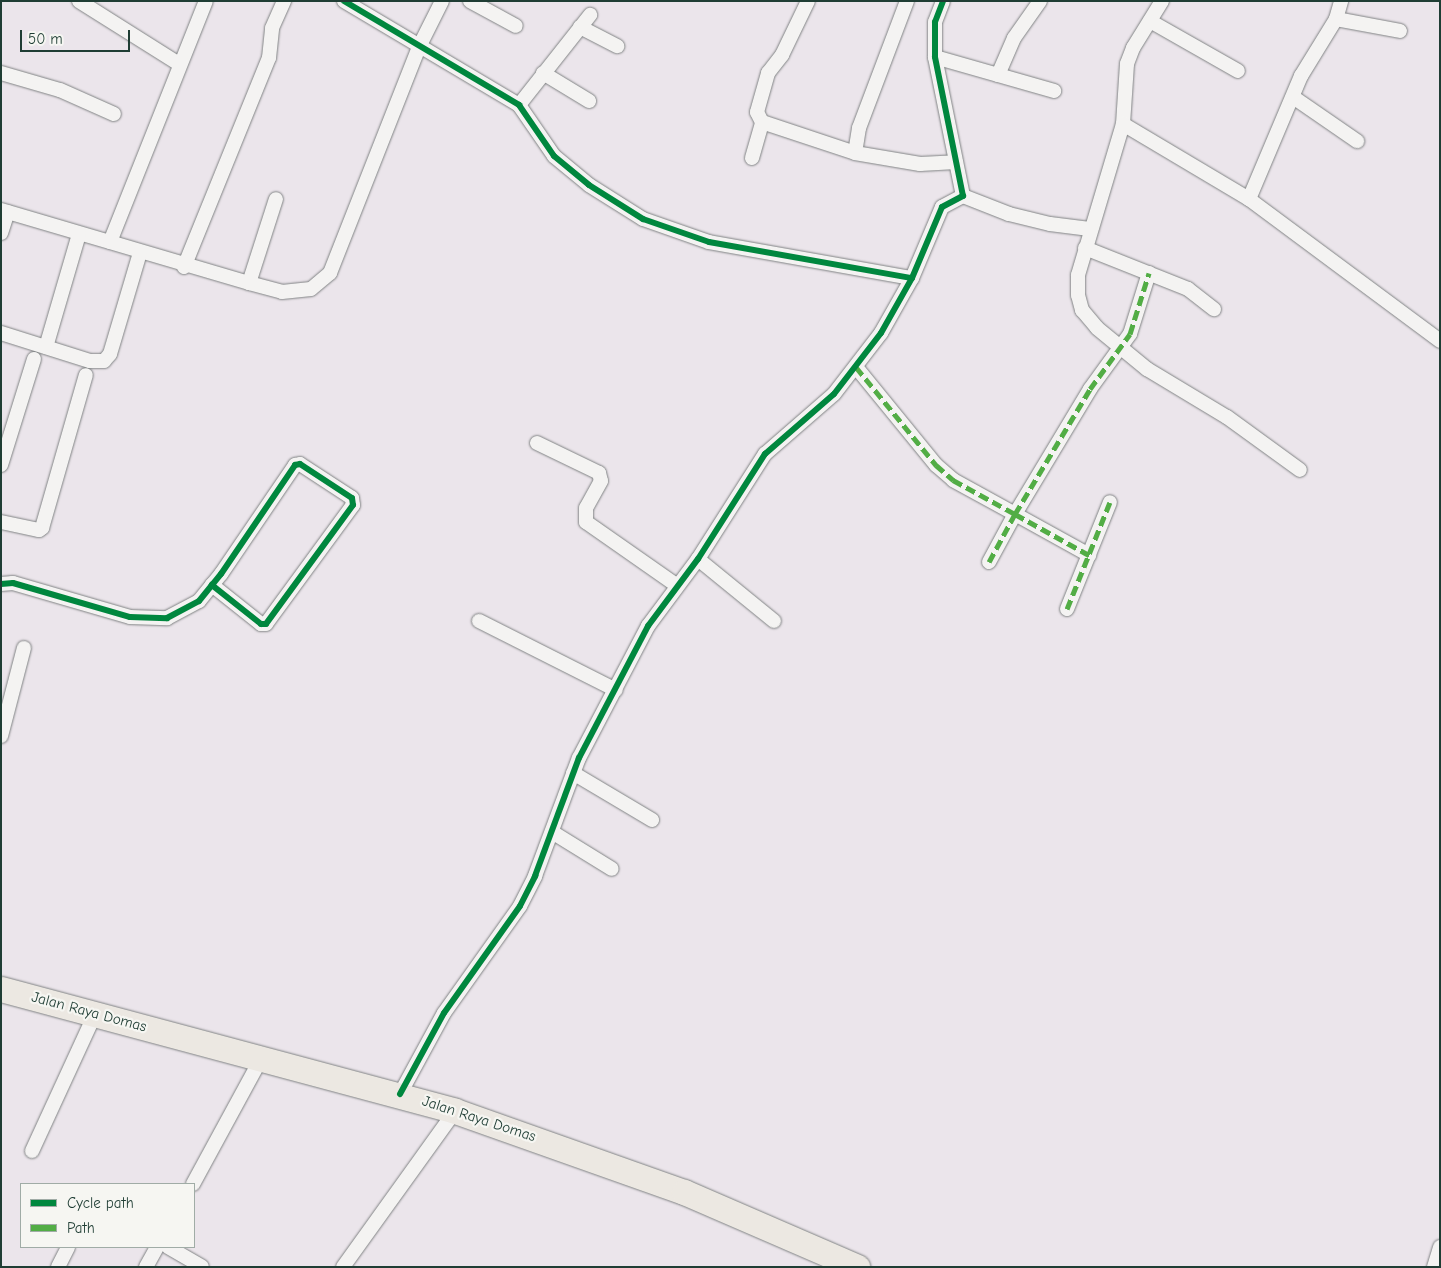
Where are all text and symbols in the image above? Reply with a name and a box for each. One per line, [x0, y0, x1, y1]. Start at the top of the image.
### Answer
scale bar [22, 20, 132, 52]
text: 50 m [28, 30, 63, 48]
street label: Jalan Raya Domas [29, 988, 149, 1036]
street label: Jalan Raya Domas [420, 1092, 538, 1146]
legend [20, 1183, 195, 1248]
text: Cycle path [67, 1194, 134, 1212]
text: Path [67, 1219, 95, 1237]

